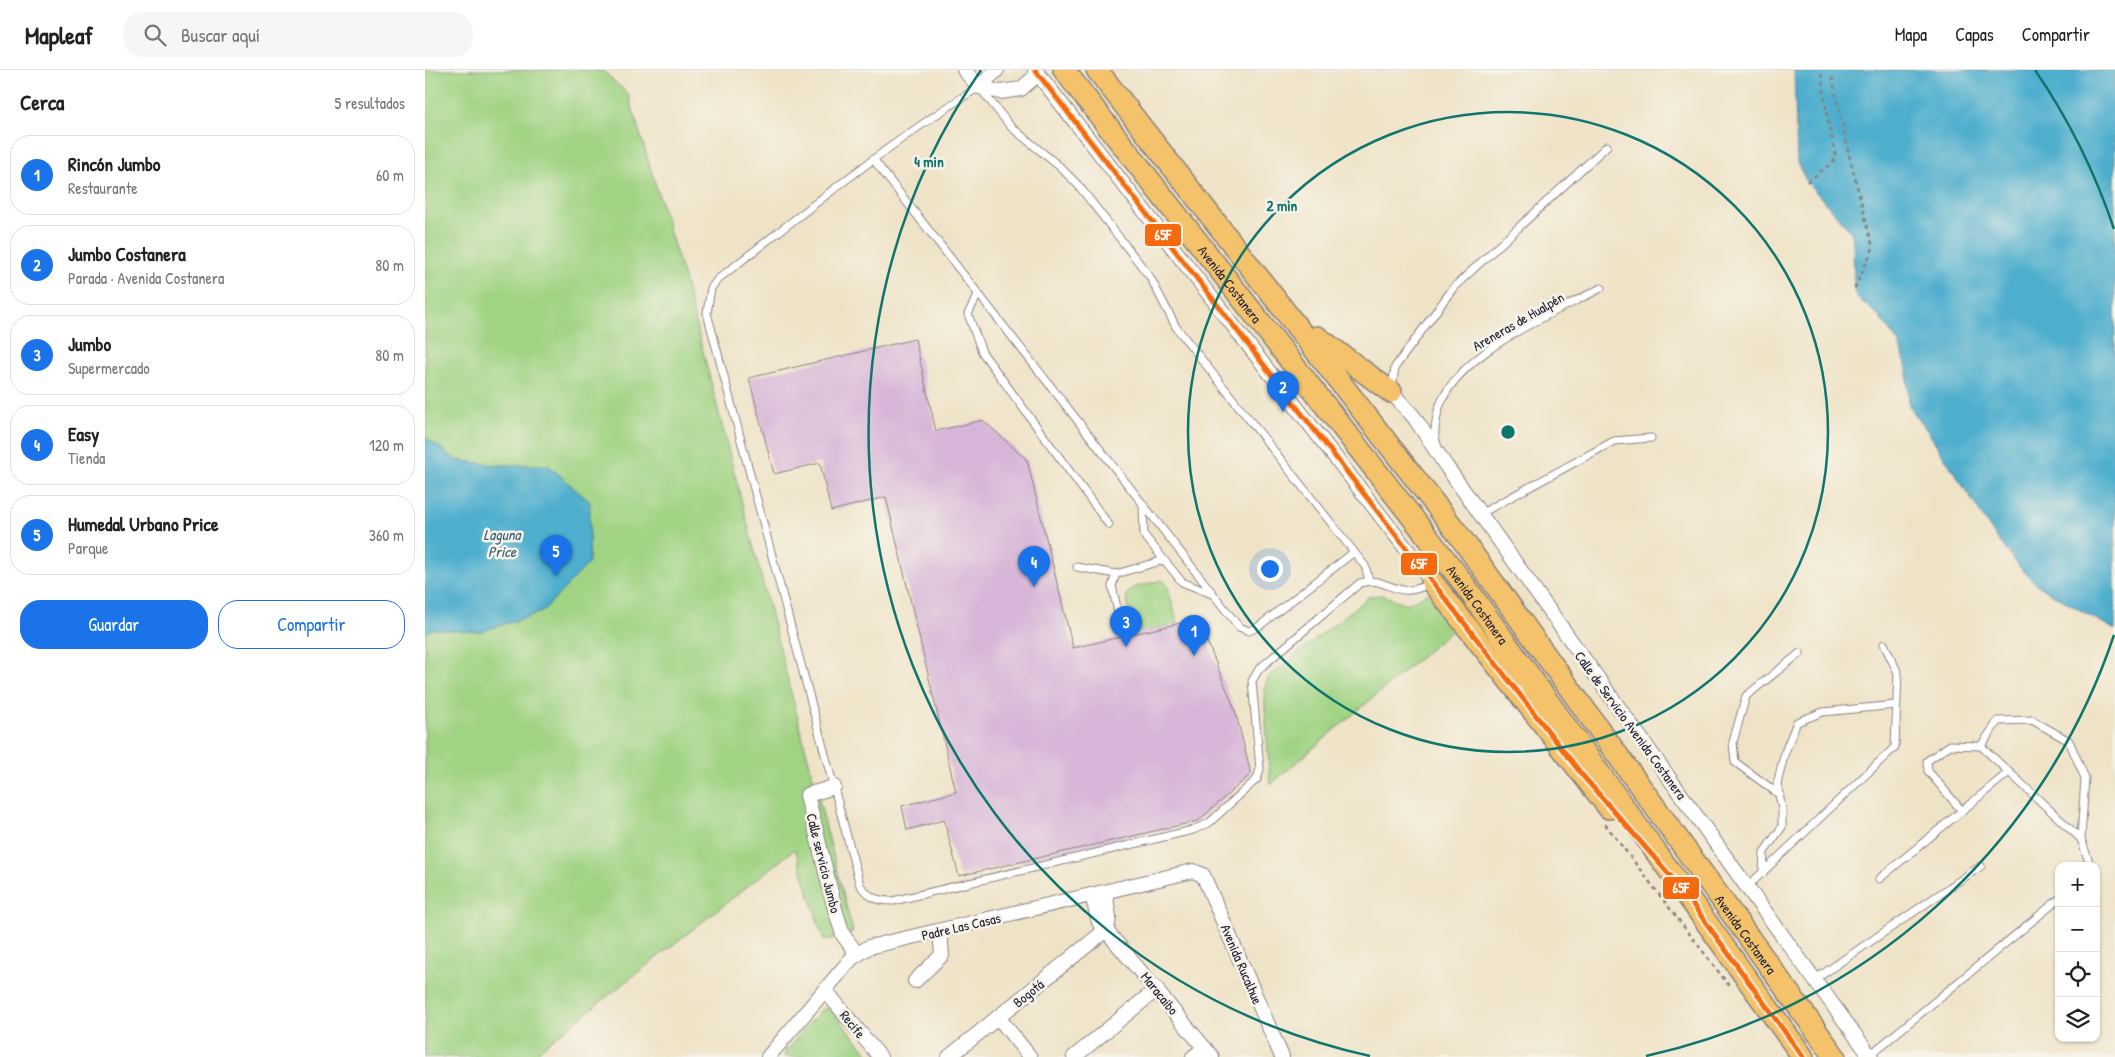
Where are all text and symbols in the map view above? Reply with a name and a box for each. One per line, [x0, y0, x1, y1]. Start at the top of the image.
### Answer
search box [123, 12, 473, 57]
text: Mapleaf [25, 19, 93, 51]
icon: search [141, 21, 169, 49]
text: Buscar aquí [181, 22, 260, 48]
text: Mapa [1895, 22, 1927, 47]
text: Capas [1955, 22, 1994, 47]
text: Compartir [2022, 22, 2090, 47]
text: Cerca [20, 88, 64, 117]
text: 5 resultados [335, 92, 405, 114]
text: Rincón Jumbo [68, 151, 161, 177]
text: 4 min [914, 151, 944, 172]
text: 1 [34, 164, 40, 186]
text: 60 m [376, 164, 404, 186]
text: Restaurante [68, 177, 138, 199]
text: 2 min [1267, 195, 1298, 216]
line badge: 65F [1144, 223, 1182, 247]
text: 65F [1155, 225, 1172, 244]
text: Jumbo Costanera [68, 241, 186, 267]
street label: Avenida Costanera [1194, 241, 1267, 327]
text: 2 [33, 254, 41, 276]
text: 80 m [375, 254, 404, 276]
text: Parada · Avenida Costanera [68, 267, 224, 289]
street label: Areneras de Hualpén [1469, 287, 1568, 356]
text: Jumbo [68, 331, 111, 357]
text: 3 [33, 344, 41, 366]
text: 80 m [375, 344, 404, 366]
text: Supermercado [68, 357, 150, 379]
pin: 2 [1267, 371, 1299, 412]
text: Easy [68, 421, 99, 447]
centre of rings [1499, 423, 1517, 441]
text: 4 [34, 434, 40, 456]
text: 120 m [369, 434, 404, 456]
text: Tienda [68, 447, 105, 469]
text: Humedal Urbano Price [68, 511, 219, 537]
text: 5 [34, 524, 40, 546]
text: 360 m [369, 524, 404, 546]
water label: Laguna Price [484, 524, 523, 562]
pin: 5 [540, 535, 572, 576]
text: Parque [68, 537, 108, 559]
pin: 4 [1018, 546, 1050, 587]
line badge: 65F [1400, 552, 1438, 576]
text: 65F [1411, 554, 1428, 573]
your location [1257, 556, 1283, 582]
street label: Avenida Costanera [1443, 561, 1513, 648]
button: Guardar [20, 600, 208, 649]
button: Compartir [218, 600, 405, 649]
pin: 3 [1110, 606, 1142, 647]
pin: 1 [1178, 615, 1210, 656]
street label: Calle de Servicio Avenida Costanera [1571, 647, 1692, 803]
street label: Calle servicio Jumbo [802, 811, 846, 915]
map controls [2055, 862, 2100, 1042]
button: + [2055, 862, 2100, 907]
line badge: 65F [1662, 876, 1700, 900]
text: 65F [1673, 878, 1690, 897]
street label: Avenida Costanera [1711, 890, 1782, 978]
button: − [2055, 907, 2100, 952]
street label: Padre Las Casas [920, 908, 1002, 944]
street label: Avenida Rucalhue [1217, 921, 1268, 1007]
button: locate [2055, 952, 2100, 997]
street label: Maracaibo [1137, 968, 1183, 1019]
street label: Bogotá [1008, 974, 1049, 1012]
button: layers [2055, 997, 2100, 1042]
street label: Recife [836, 1006, 870, 1042]

